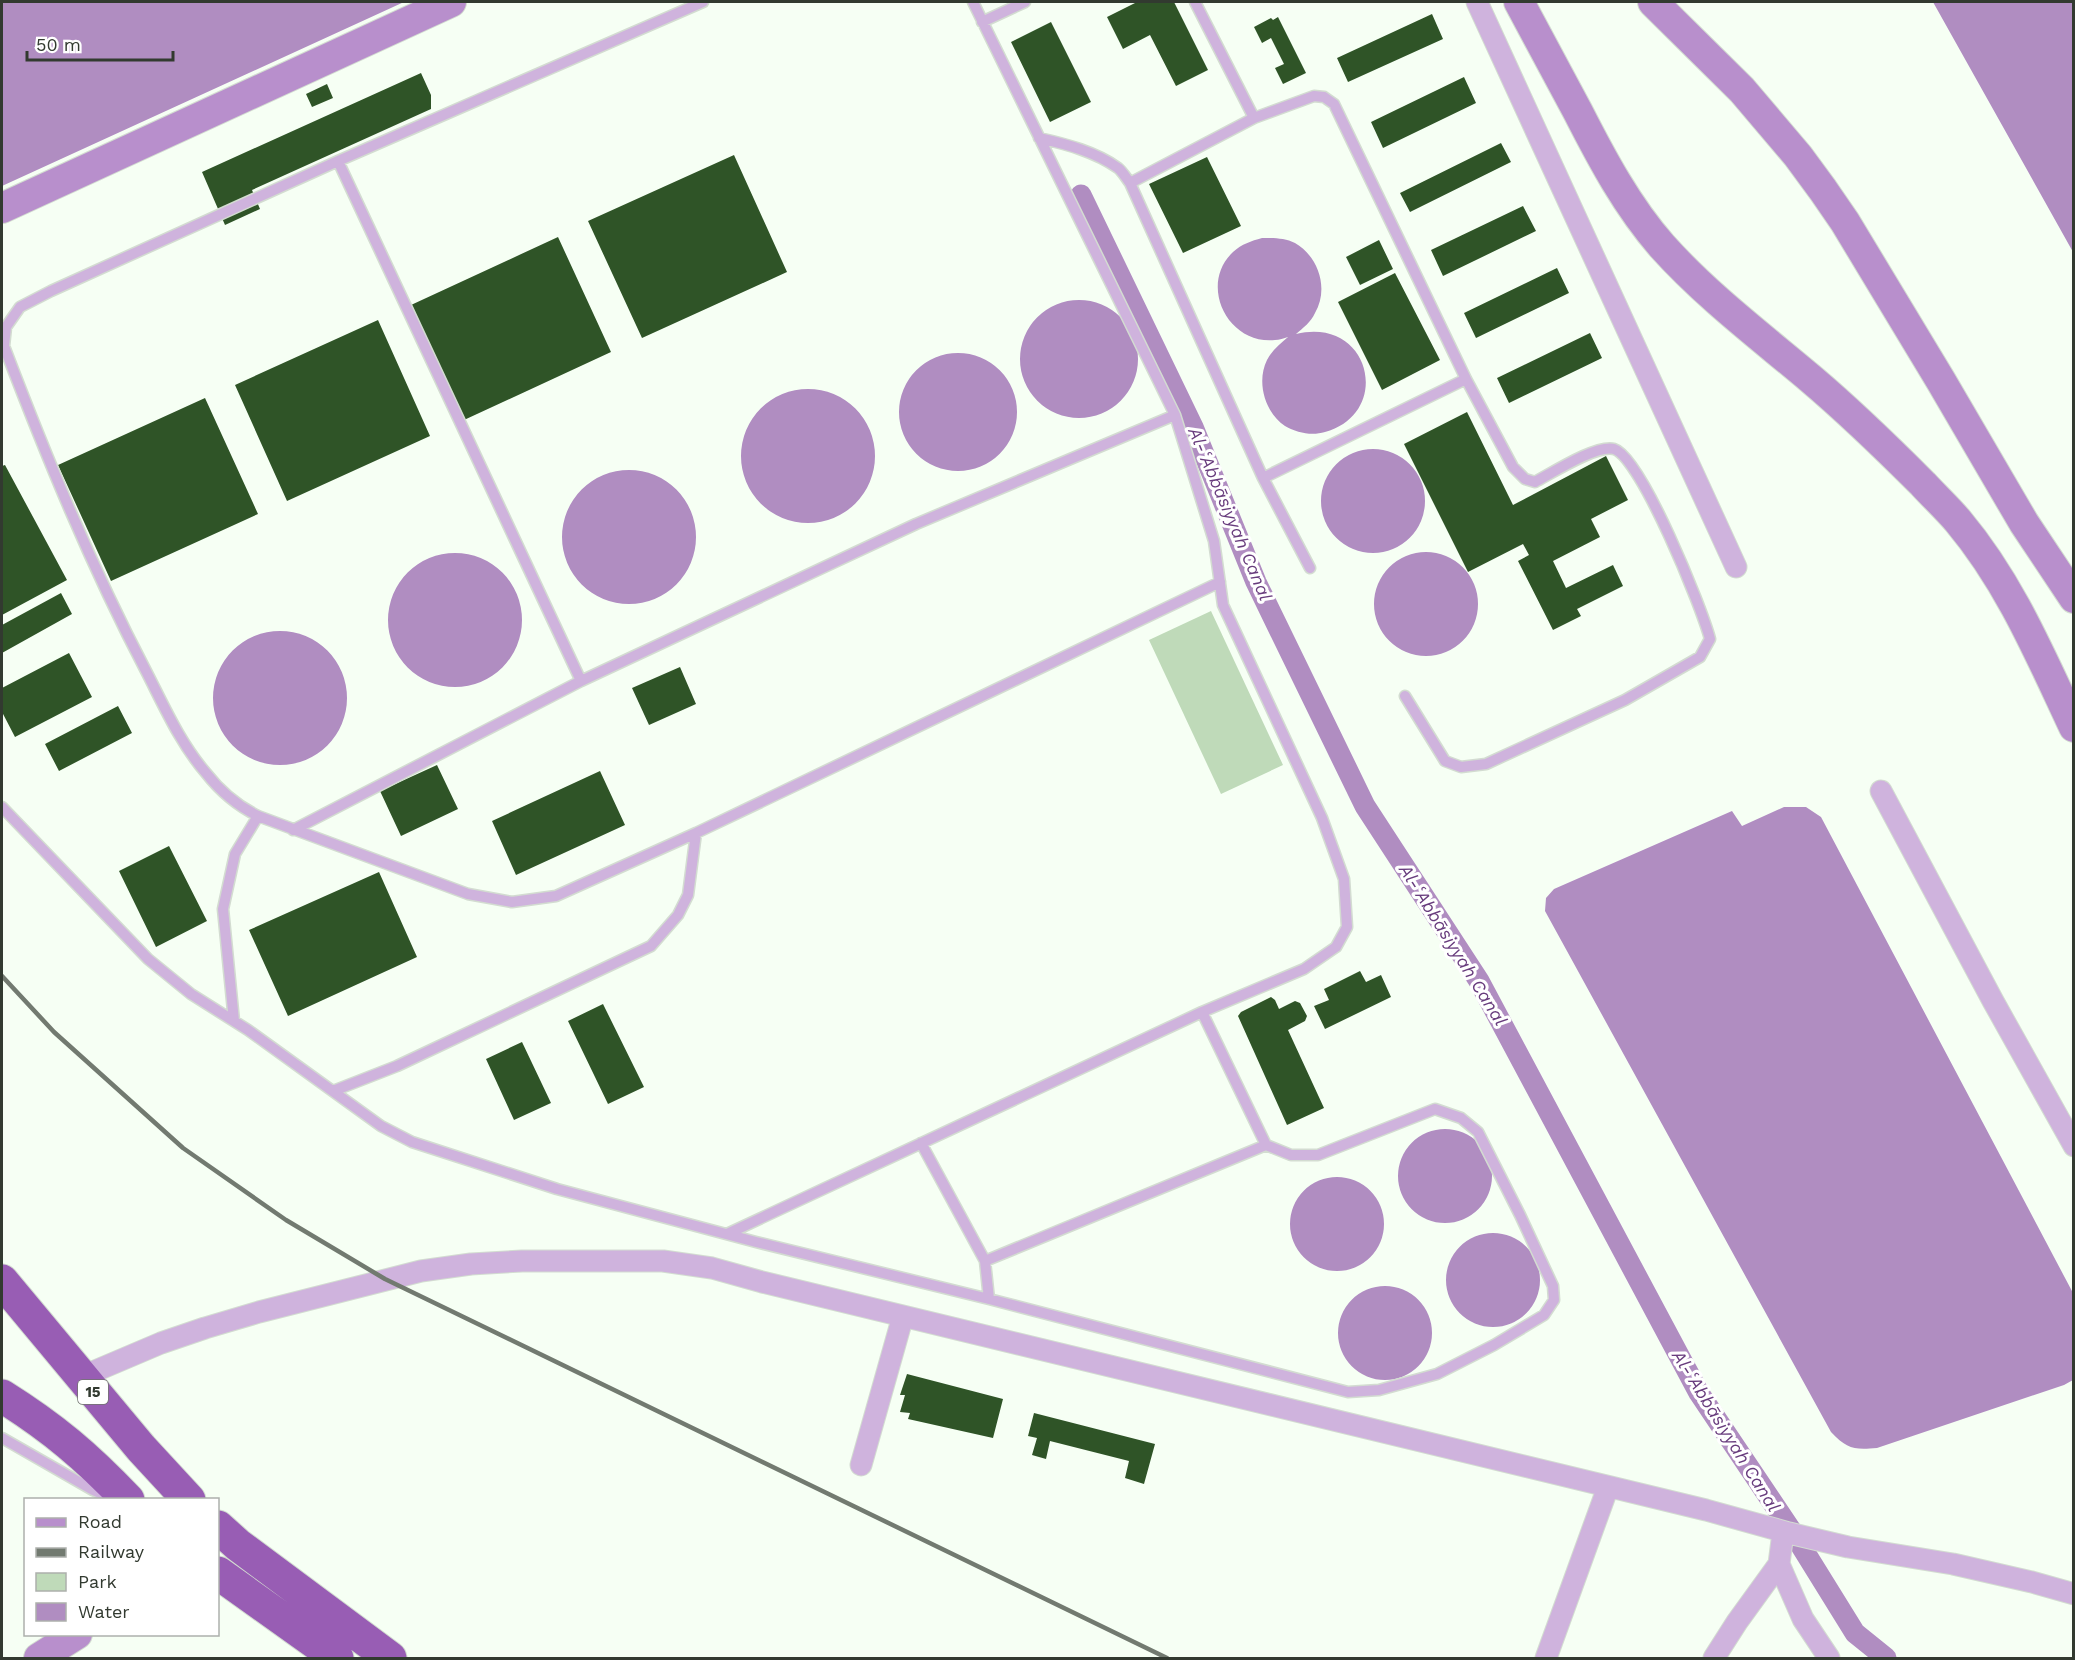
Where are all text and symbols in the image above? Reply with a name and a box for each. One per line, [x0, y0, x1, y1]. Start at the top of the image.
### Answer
scale bar [27, 24, 172, 62]
text: 50 m [36, 34, 81, 55]
water label: Al-ʿAbbāsiyyah Canal [1184, 423, 1277, 604]
water label: Al-ʿAbbāsiyyah Canal [1395, 859, 1512, 1029]
water label: Al-ʿAbbāsiyyah Canal [1668, 1345, 1785, 1515]
road number: 15 [78, 1380, 108, 1404]
legend [24, 1498, 219, 1636]
text: Road [78, 1511, 122, 1532]
text: Railway [78, 1541, 145, 1562]
text: Park [78, 1571, 117, 1592]
text: Water [78, 1601, 130, 1622]

